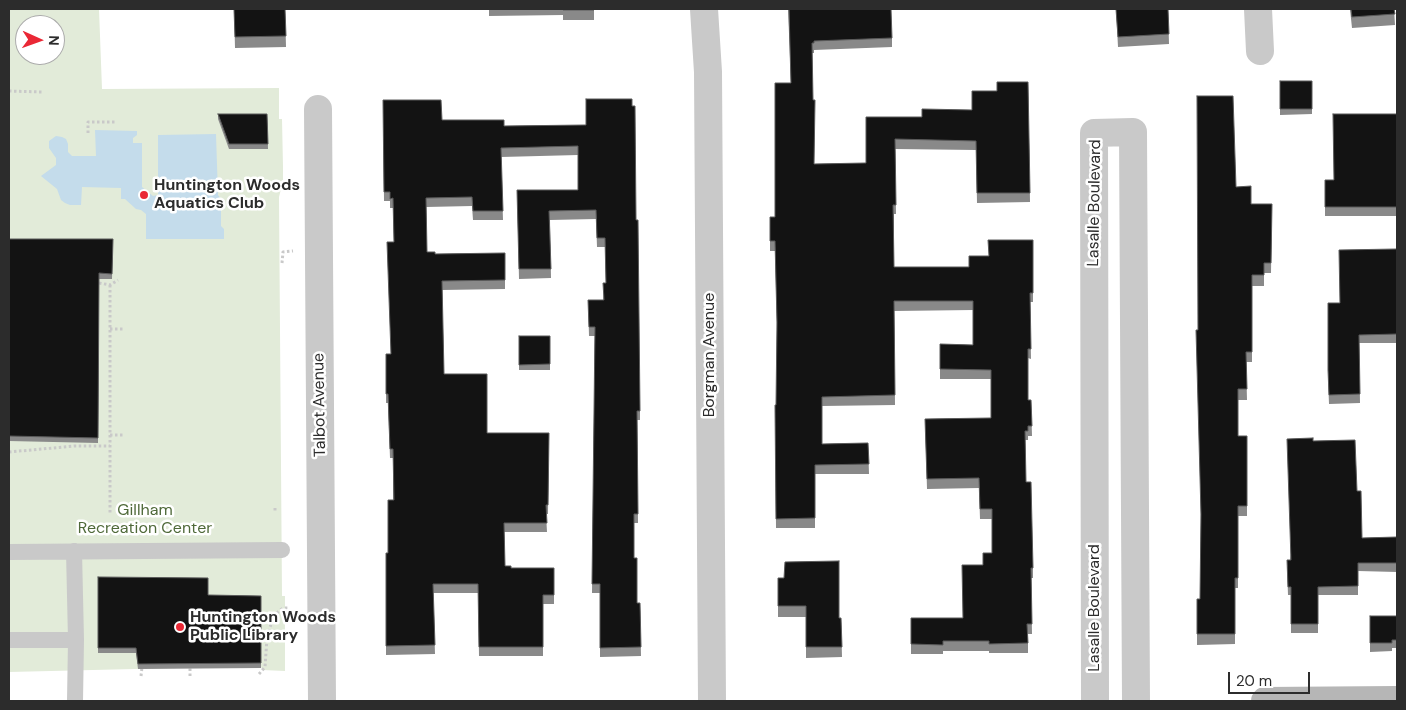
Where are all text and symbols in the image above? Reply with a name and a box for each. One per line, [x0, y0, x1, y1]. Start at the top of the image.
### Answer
north arrow [15, 15, 65, 65]
text: N [45, 35, 63, 46]
street label: Lasalle Boulevard [1084, 139, 1106, 267]
place label: Huntington Woods Aquatics Club [154, 176, 300, 214]
marker: Huntington Woods Aquatics Club [138, 189, 150, 201]
street label: Borgman Avenue [700, 293, 720, 417]
street label: Talbot Avenue [309, 353, 331, 457]
park label: Gillham Recreation Center [78, 501, 212, 539]
street label: Lasalle Boulevard [1085, 544, 1105, 672]
place label: Huntington Woods Public Library [190, 608, 336, 646]
marker: Huntington Woods Public Library [174, 621, 186, 633]
scale bar [1231, 662, 1314, 694]
text: 20 m [1236, 671, 1272, 691]

